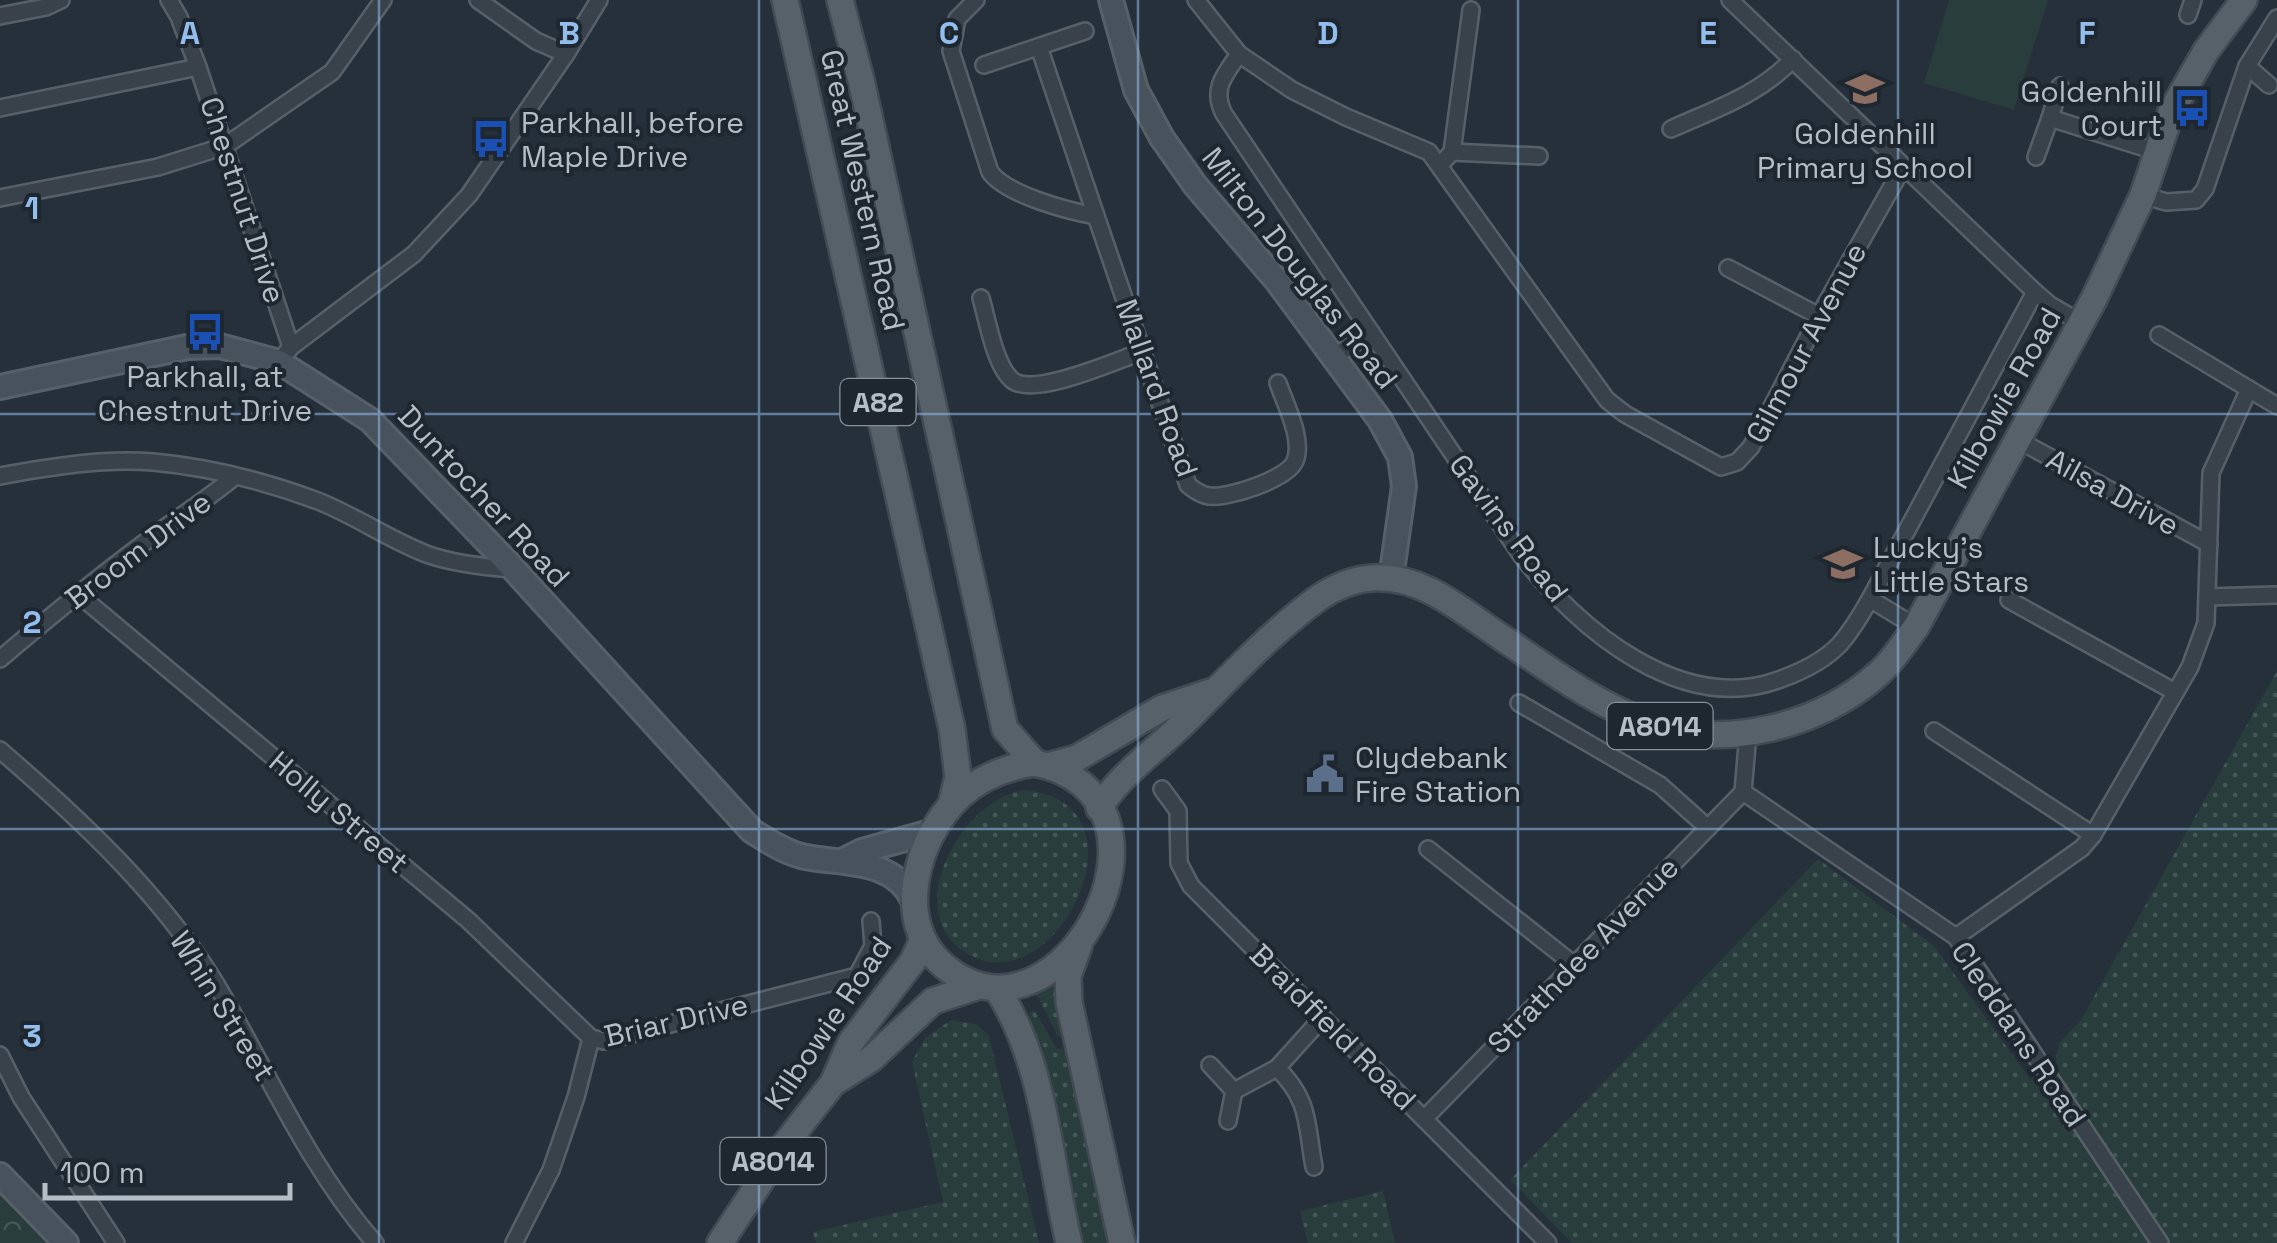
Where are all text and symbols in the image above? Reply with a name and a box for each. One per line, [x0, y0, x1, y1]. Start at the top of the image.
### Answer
text: A [180, 13, 200, 53]
text: B [558, 13, 580, 53]
text: C [939, 13, 959, 53]
text: D [1317, 13, 1339, 53]
text: E [1699, 13, 1717, 53]
text: F [2078, 13, 2096, 53]
street label: Great Western Road [812, 46, 914, 334]
school or university icon: Goldenhill Primary School [1844, 68, 1886, 110]
place label: Goldenhill Court [2020, 72, 2162, 145]
bus stop icon: Goldenhill Court [2171, 87, 2213, 129]
street label: Chestnut Drive [191, 92, 295, 308]
place label: Parkhall, before Maple Drive [521, 103, 744, 176]
place label: Goldenhill Primary School [1757, 114, 1973, 187]
bus stop icon: Parkhall, before Maple Drive [470, 118, 512, 160]
street label: Milton Douglas Road [1193, 139, 1407, 397]
text: 1 [25, 188, 39, 228]
street label: Gilmour Avenue [1737, 236, 1875, 450]
street label: Mallard Road [1107, 294, 1207, 482]
street label: Kilbowie Road [1938, 301, 2070, 495]
bus stop icon: Parkhall, at Chestnut Drive [184, 311, 226, 353]
place label: Parkhall, at Chestnut Drive [98, 357, 312, 430]
road number: A82 [840, 379, 916, 425]
street label: Duntocher Road [390, 397, 578, 595]
street label: Ailsa Drive [2040, 440, 2186, 544]
street label: Gavins Road [1441, 446, 1577, 610]
street label: Broom Drive [57, 482, 219, 618]
place label: Lucky's Little Stars [1873, 528, 2029, 601]
school or university icon: Lucky's Little Stars [1822, 543, 1864, 585]
text: 2 [22, 602, 42, 642]
road number: A8014 [1608, 703, 1712, 749]
place label: Clydebank Fire Station [1355, 738, 1521, 811]
street label: Holly Street [261, 742, 417, 882]
public building icon: Clydebank Fire Station [1304, 753, 1346, 795]
street label: Strathdee Avenue [1479, 848, 1687, 1062]
street label: Whin Street [161, 924, 285, 1088]
street label: Kilbowie Road [756, 929, 900, 1117]
street label: Cleddans Road [1942, 934, 2096, 1134]
street label: Braidfield Road [1241, 935, 1425, 1119]
street label: Briar Drive [600, 985, 752, 1055]
text: 3 [22, 1016, 42, 1056]
scale bar [45, 1138, 290, 1200]
road number: A8014 [720, 1138, 826, 1184]
text: 100 m [60, 1153, 145, 1192]

